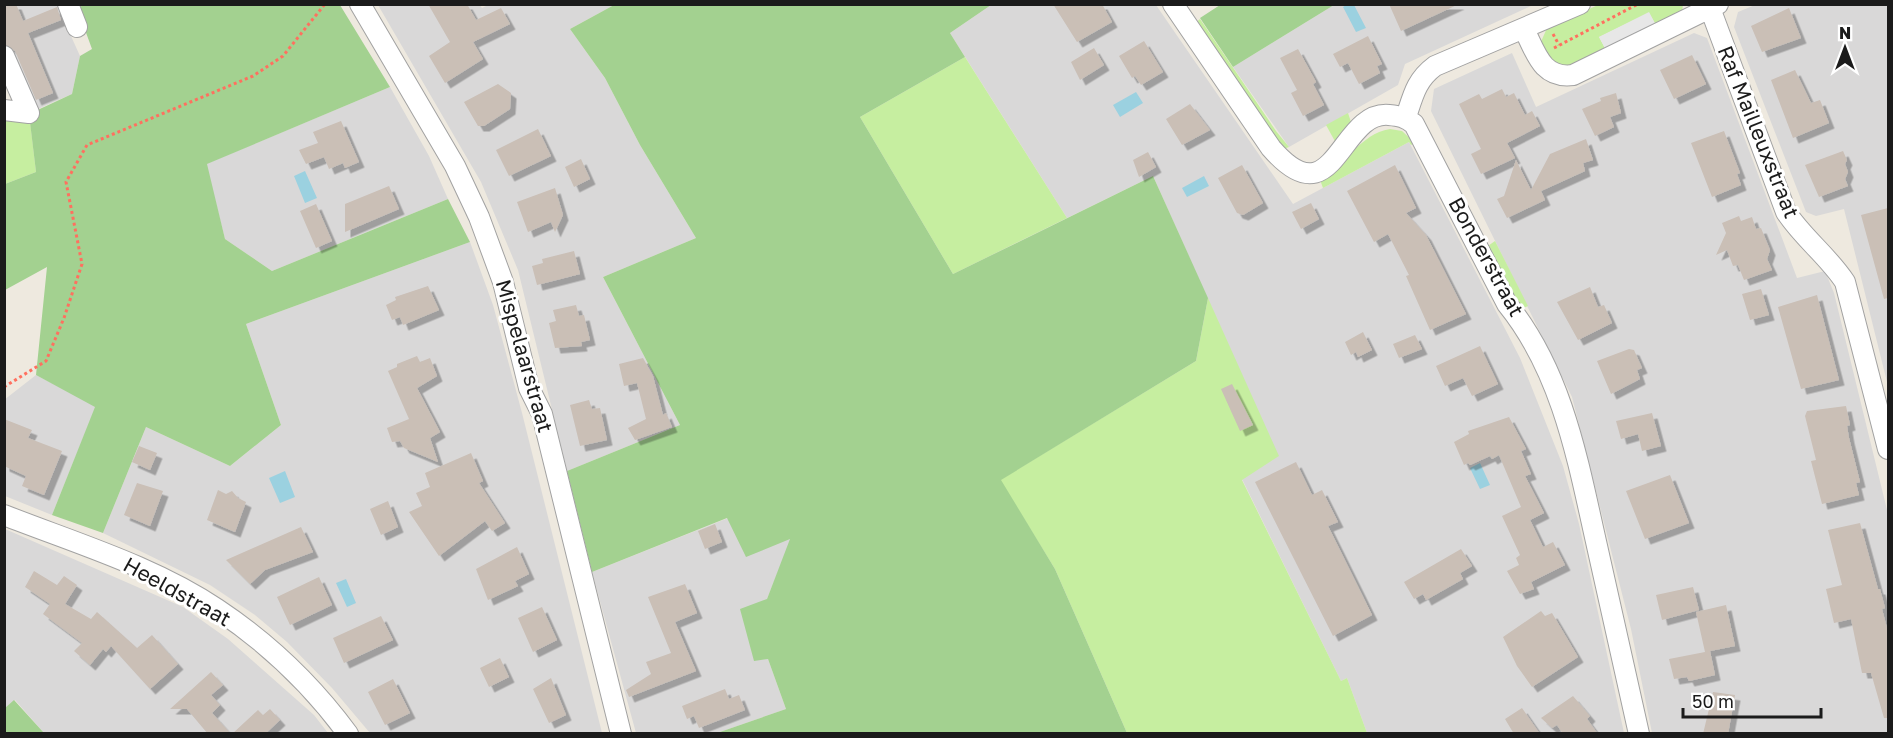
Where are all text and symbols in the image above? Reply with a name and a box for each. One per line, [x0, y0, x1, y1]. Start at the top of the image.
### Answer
north arrow [1815, 18, 1875, 78]
text: N [1839, 23, 1851, 43]
street label: Raf Mailleuxstraat [1713, 42, 1805, 222]
street label: Bonderstraat [1443, 192, 1530, 321]
street label: Mispelaarstraat [491, 276, 559, 435]
street label: Heeldstraat [119, 551, 236, 631]
scale bar [1683, 681, 1821, 719]
text: 50 m [1692, 690, 1734, 712]

